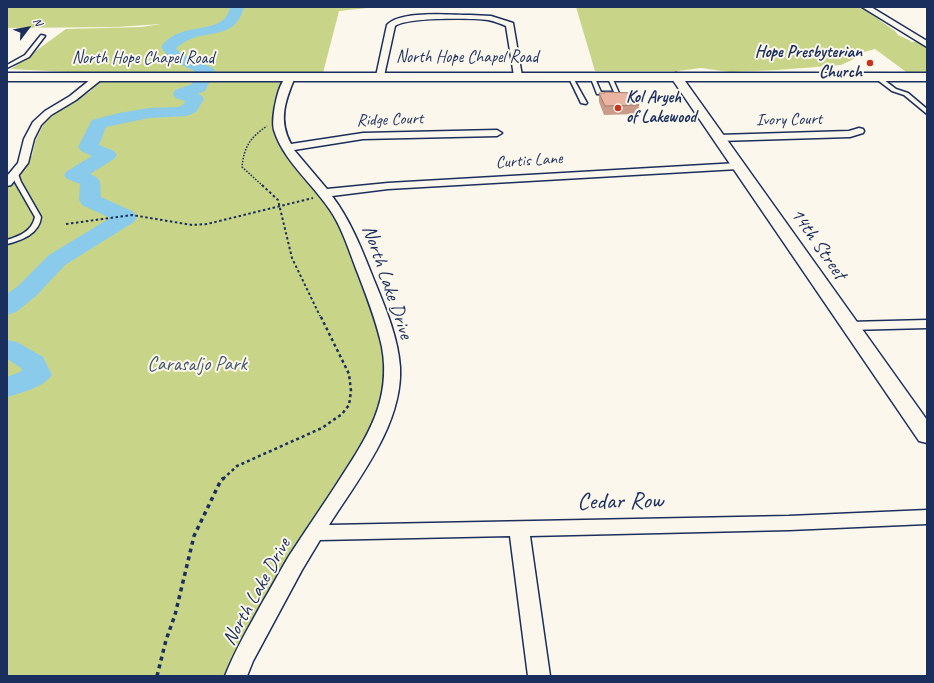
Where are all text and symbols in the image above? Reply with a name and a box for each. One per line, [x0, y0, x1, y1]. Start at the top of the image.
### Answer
north arrow [8, 8, 48, 48]
text: N [30, 15, 46, 28]
place label: Hope Presbyterian Church [755, 43, 862, 83]
street label: North Hope Chapel Road [396, 48, 538, 68]
street label: North Hope Chapel Road [72, 49, 214, 69]
marker: Hope Presbyterian Church [865, 58, 875, 68]
place label: Kol Aryeh of Lakewood [626, 88, 696, 128]
marker: Kol Aryeh of Lakewood [613, 103, 623, 113]
street label: Ridge Court [356, 109, 424, 131]
street label: Ivory Court [756, 109, 822, 131]
street label: Curtis Lane [495, 148, 563, 174]
street label: 14th Street [785, 203, 851, 285]
street label: North Lake Drive [356, 222, 418, 342]
park label: Carasaljo Park [147, 353, 247, 377]
street label: Cedar Row [577, 487, 663, 517]
street label: North Lake Drive [218, 534, 296, 650]

